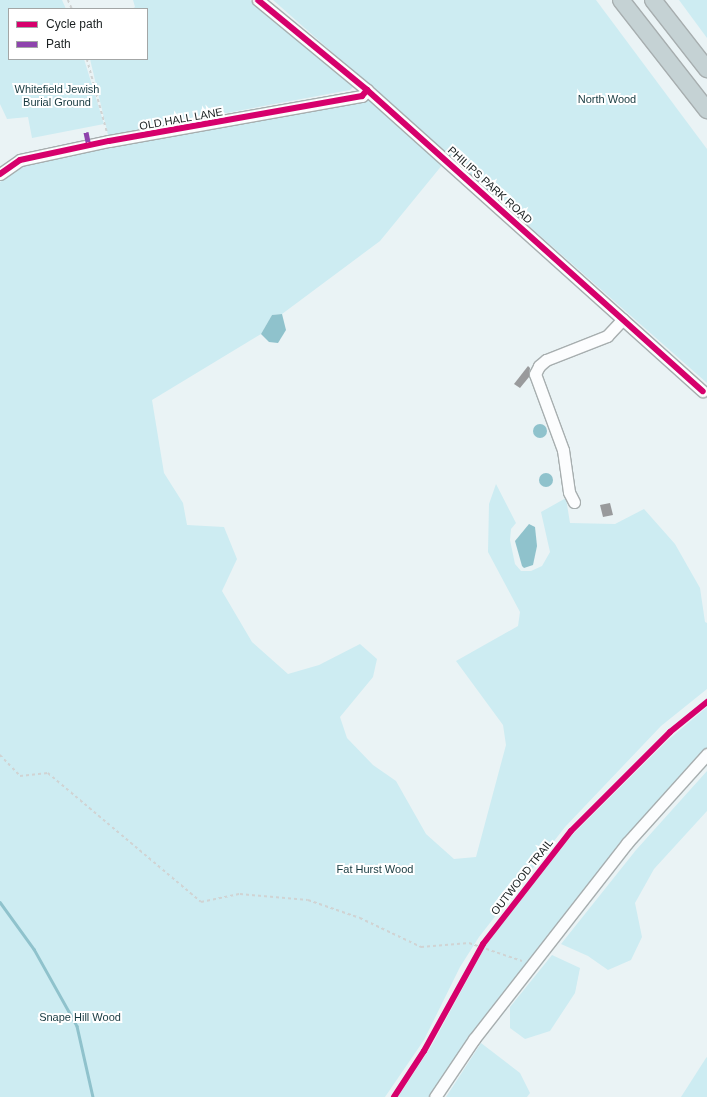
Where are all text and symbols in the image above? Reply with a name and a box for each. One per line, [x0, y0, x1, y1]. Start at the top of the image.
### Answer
legend [8, 8, 148, 60]
text: Cycle path [46, 17, 103, 31]
text: Path [46, 37, 71, 51]
park label: Whitefield Jewish Burial Ground [15, 83, 99, 109]
park label: North Wood [578, 92, 636, 106]
street label: OLD HALL LANE [138, 105, 224, 133]
street label: PHILIPS PARK ROAD [445, 144, 535, 226]
street label: OUTWOOD TRAIL [488, 836, 556, 918]
park label: Fat Hurst Wood [337, 862, 413, 876]
park label: Snape Hill Wood [39, 1010, 121, 1024]

